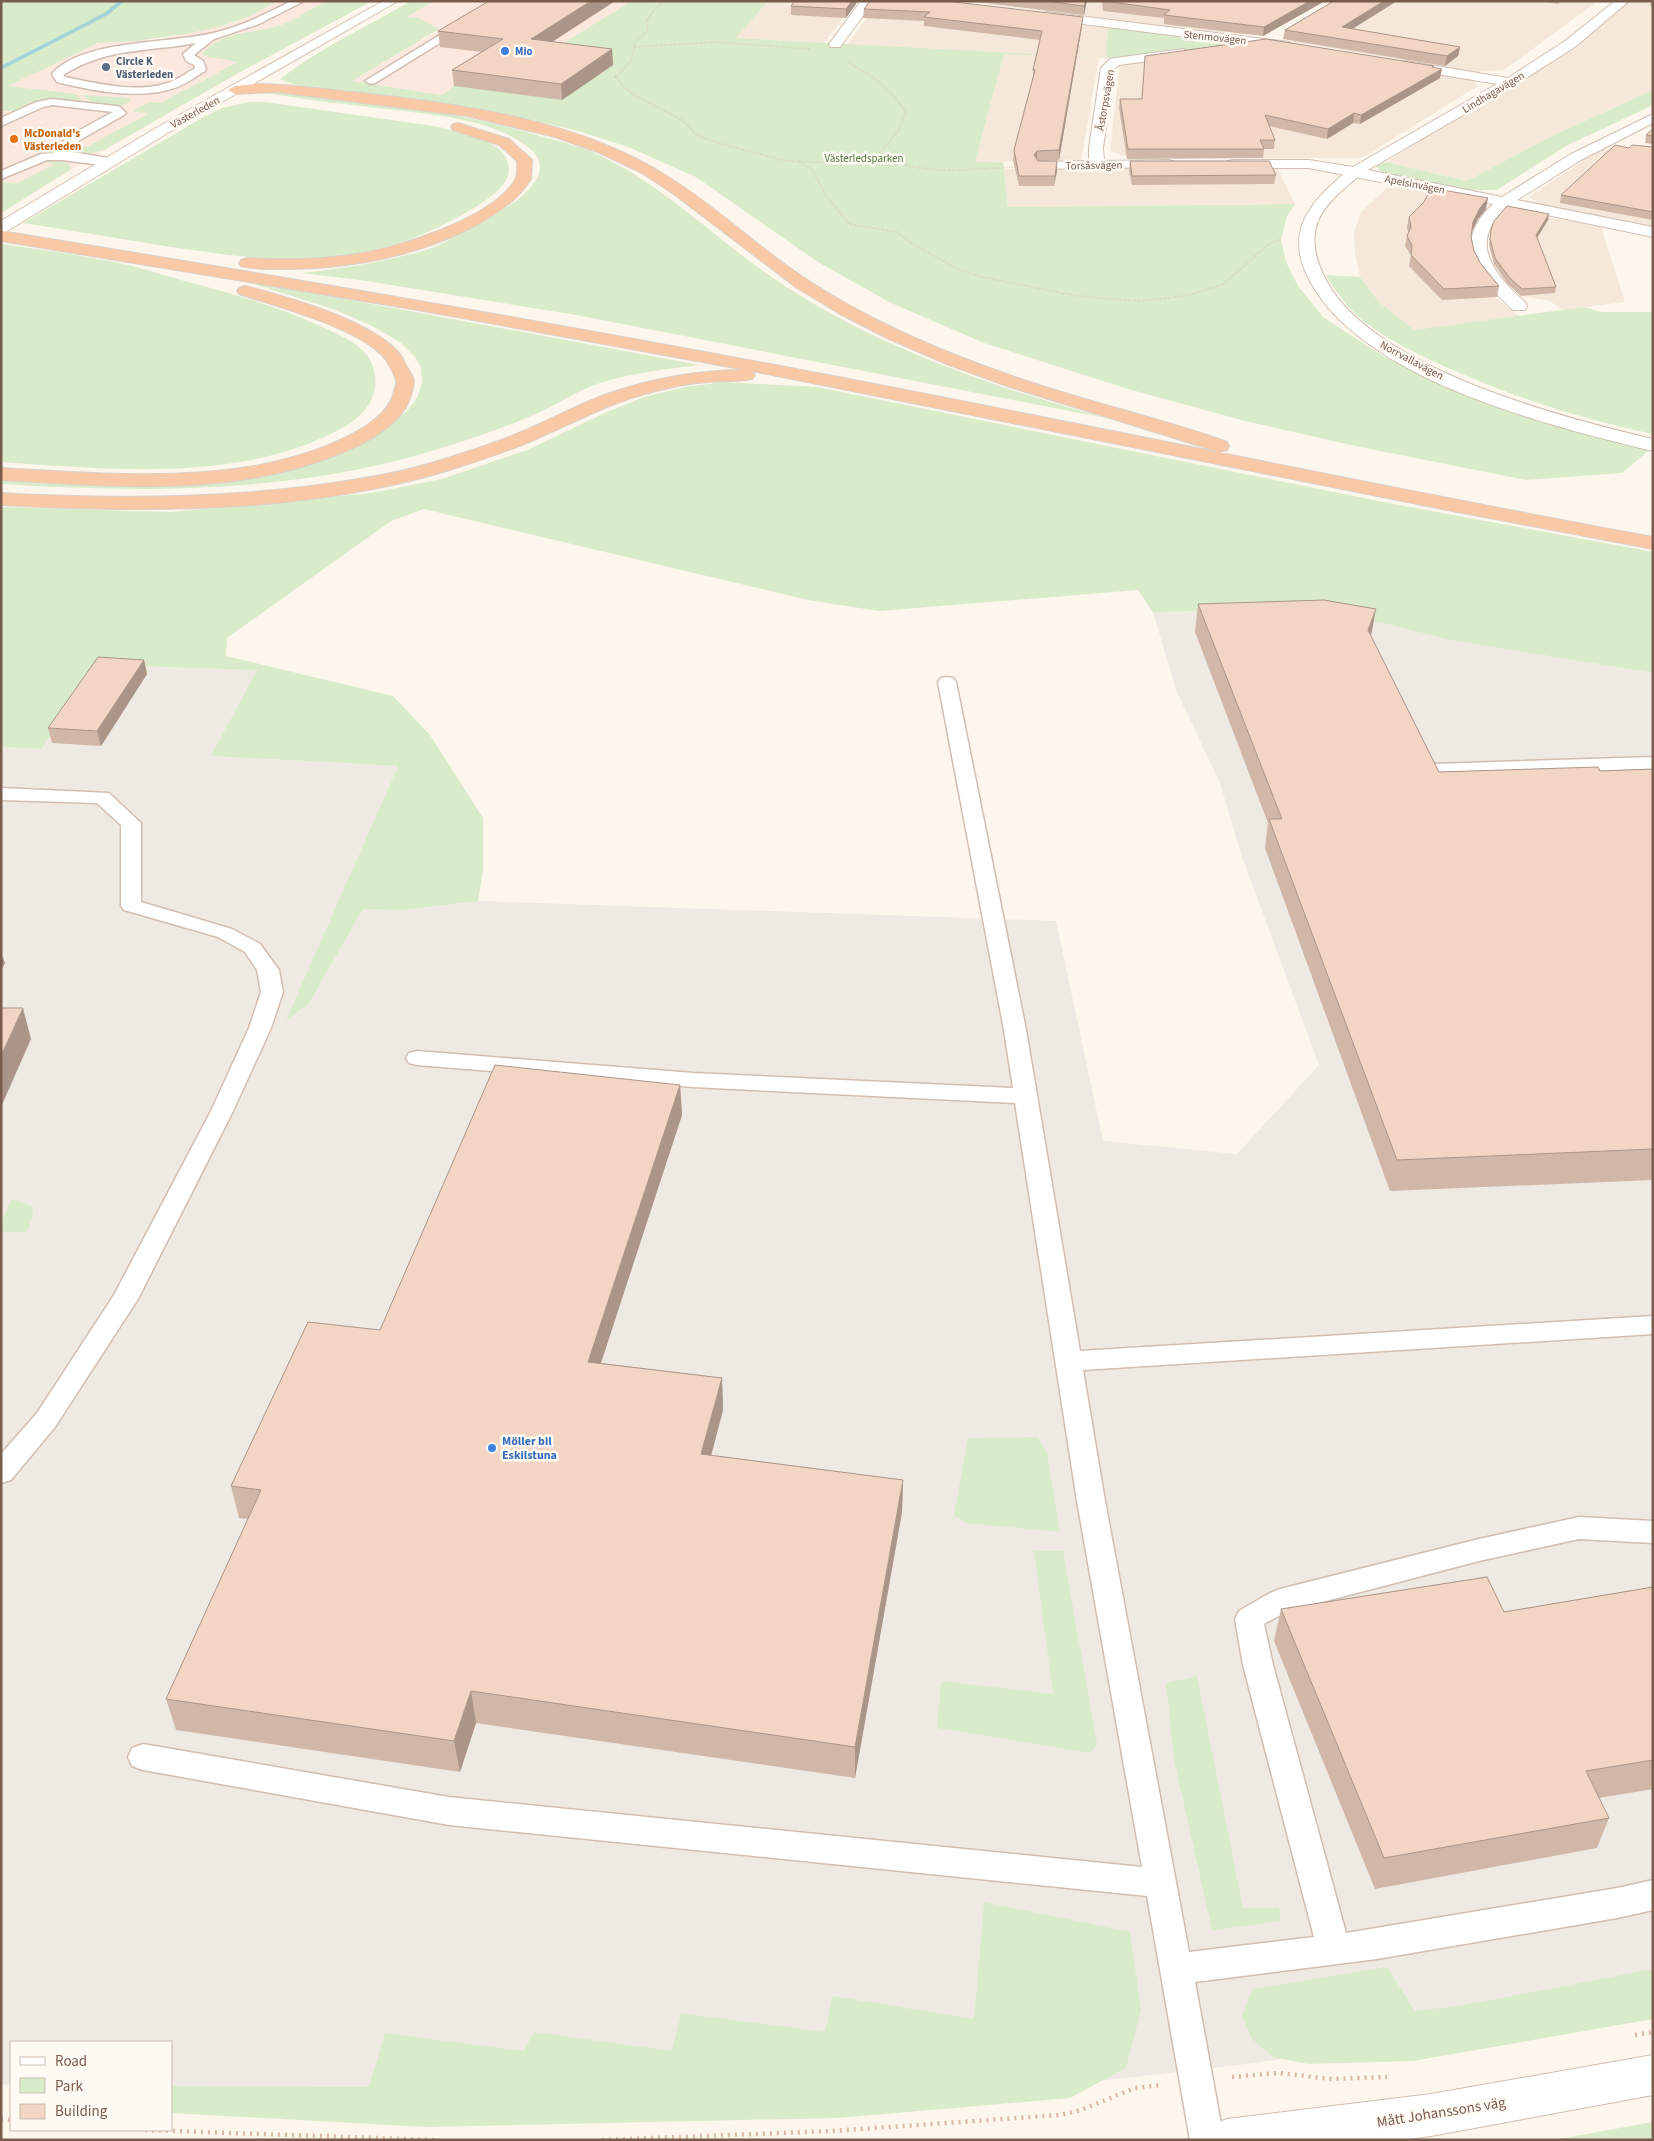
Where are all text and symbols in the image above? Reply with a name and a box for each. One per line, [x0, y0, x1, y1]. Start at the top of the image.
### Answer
street label: Stenmovägen [1183, 27, 1247, 48]
place label: Mio [515, 44, 533, 59]
marker: Mio [499, 45, 511, 57]
place label: Circle K Västerleden [115, 54, 173, 82]
marker: Circle K Västerleden [100, 61, 112, 73]
street label: Åstorpsvägen [1093, 68, 1118, 132]
street label: Lindhagavägen [1459, 68, 1527, 117]
street label: Västerleden [168, 93, 223, 132]
place label: McDonald's Västerleden [23, 126, 81, 154]
marker: McDonald's Västerleden [8, 133, 20, 145]
park label: Västerledsparken [824, 151, 904, 166]
street label: Torsåsvägen [1065, 158, 1123, 173]
street label: Apelsinvägen [1384, 171, 1446, 198]
street label: Norrvallavägen [1377, 337, 1446, 383]
place label: Möller bil Eskilstuna [502, 1433, 557, 1464]
marker: Möller bil Eskilstuna [486, 1442, 498, 1454]
legend [10, 2041, 172, 2131]
text: Road [55, 2051, 87, 2072]
text: Park [55, 2076, 84, 2097]
street label: Mått Johanssons väg [1375, 2092, 1508, 2133]
text: Building [55, 2101, 108, 2122]

